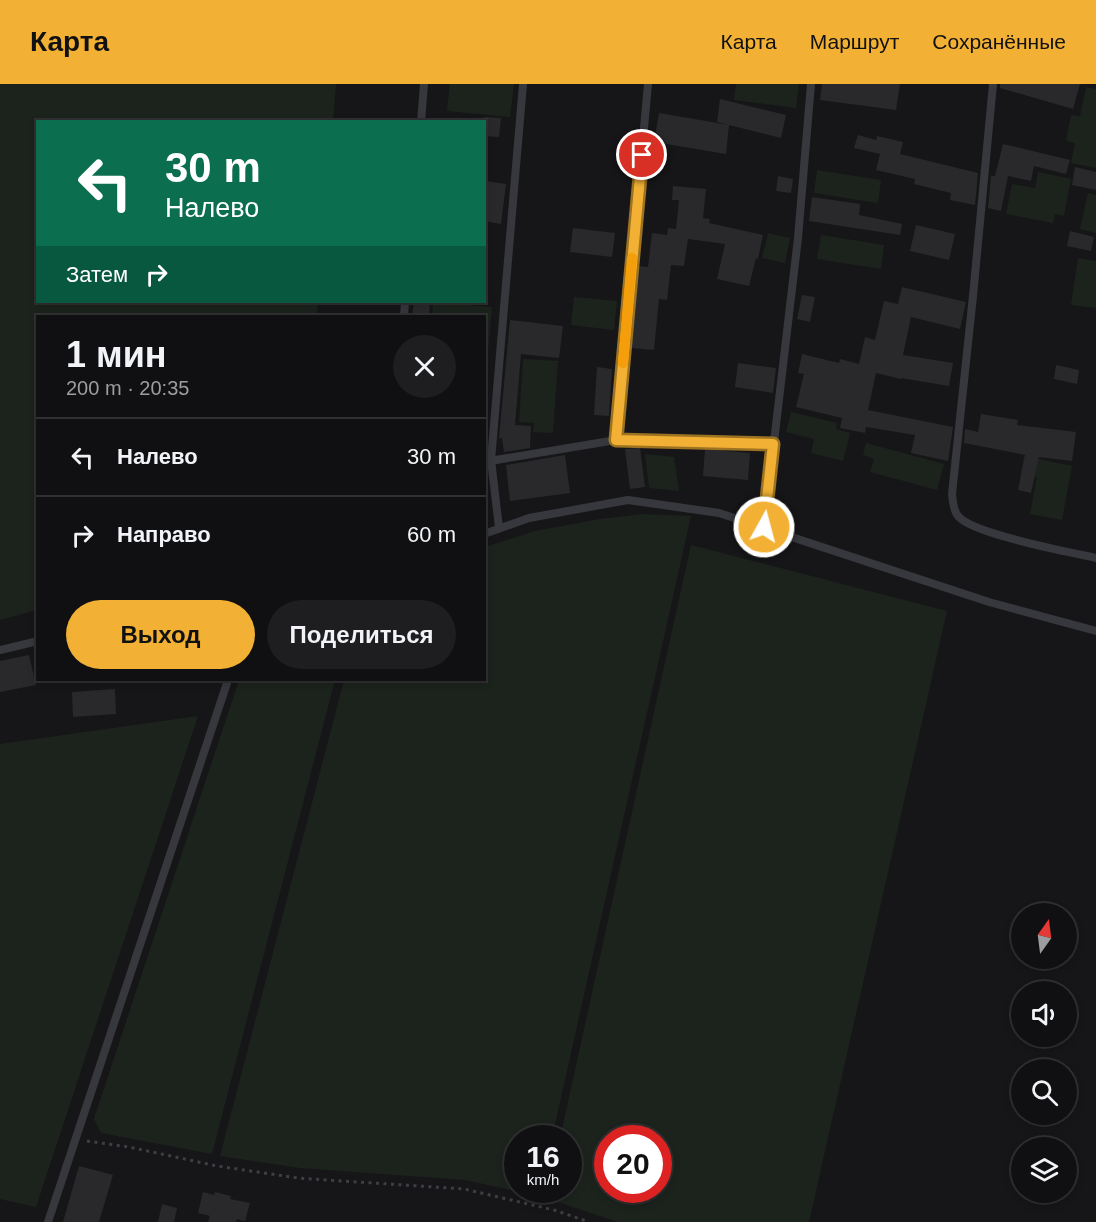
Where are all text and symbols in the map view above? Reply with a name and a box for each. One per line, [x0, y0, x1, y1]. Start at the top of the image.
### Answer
text: Карта [30, 26, 109, 57]
text: Карта [721, 30, 777, 53]
text: Маршрут [810, 30, 899, 53]
text: Сохранённые [932, 30, 1066, 53]
pin [616, 129, 667, 180]
icon: arrive [625, 138, 658, 171]
icon: left [66, 144, 144, 222]
text: 30 m [165, 144, 261, 191]
text: Налево [165, 193, 259, 223]
icon: right [140, 258, 173, 291]
text: Затем [66, 262, 128, 287]
text: 1 мин [66, 334, 167, 375]
button: close [393, 335, 456, 398]
text: 200 m · 20:35 [66, 377, 189, 399]
icon: left [66, 441, 99, 474]
text: Налево [117, 444, 198, 469]
text: 30 m [407, 444, 456, 469]
position arrow [732, 495, 796, 559]
icon: right [66, 519, 99, 552]
text: Направо [117, 522, 211, 547]
text: 60 m [407, 522, 456, 547]
button: Выход [66, 600, 255, 669]
button: Поделиться [267, 600, 456, 669]
north arrow [1011, 903, 1077, 969]
map controls [1011, 903, 1077, 1203]
button: sound [1011, 981, 1077, 1047]
button: search [1011, 1059, 1077, 1125]
speed limit sign: 20 [594, 1125, 672, 1203]
button: layers [1011, 1137, 1077, 1203]
text: 16 [526, 1140, 560, 1173]
text: km/h [527, 1171, 559, 1188]

